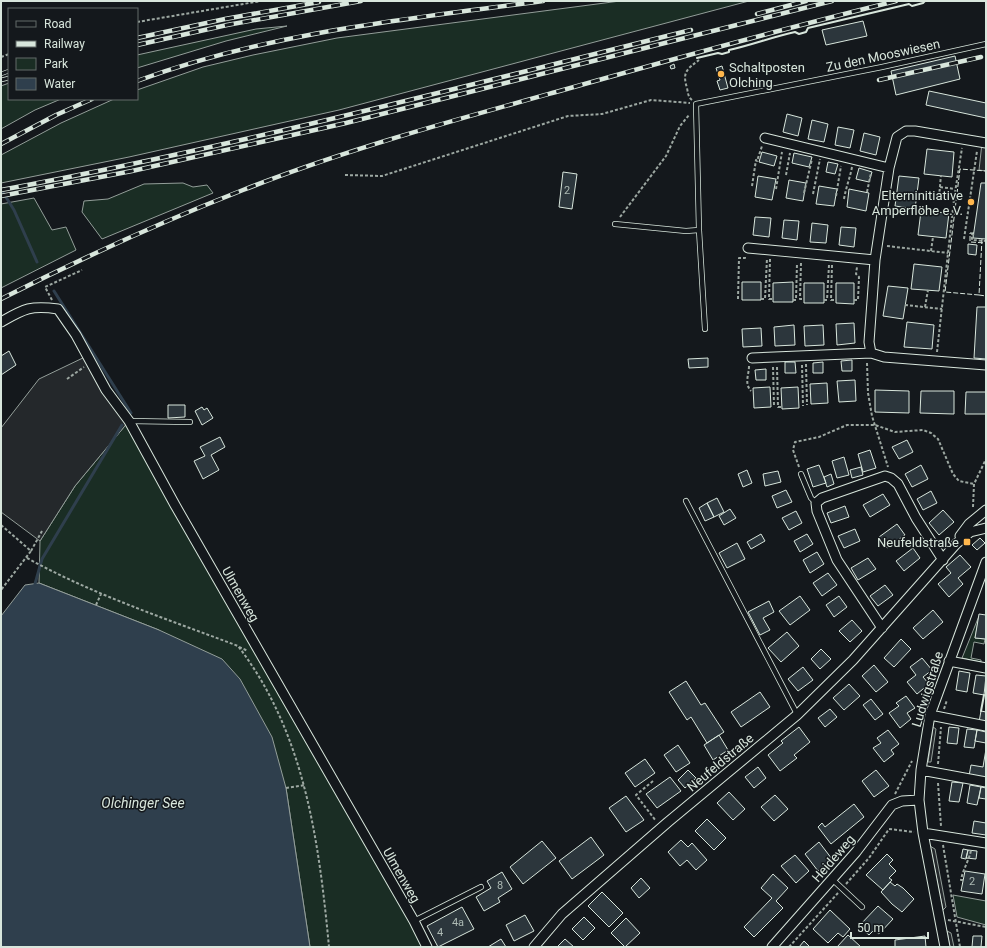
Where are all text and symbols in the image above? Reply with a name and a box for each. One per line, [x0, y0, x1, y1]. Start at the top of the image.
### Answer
legend [8, 8, 138, 100]
text: Road [44, 17, 72, 31]
street label: Zu den Mooswiesen [825, 36, 941, 75]
text: Railway [44, 37, 85, 51]
text: Park [44, 57, 69, 71]
place label: Schaltposten Olching [729, 60, 805, 90]
marker: Schaltposten Olching [716, 69, 726, 79]
text: Water [44, 77, 75, 91]
house number: 2 [564, 184, 570, 197]
place label: Elterninitiative Amperflöhe e.V. [872, 188, 963, 218]
marker: Elterninitiative Amperflöhe e.V. [966, 197, 976, 207]
place label: Neufeldstraße [877, 535, 959, 550]
marker: Neufeldstraße [962, 537, 972, 547]
street label: Ulmenweg [219, 564, 262, 624]
street label: Ludwigstraße [909, 649, 946, 729]
street label: Neufeldstraße [684, 730, 757, 794]
water label: Olchinger See [101, 795, 185, 811]
street label: Heideweg [809, 832, 858, 885]
street label: Ulmenweg [380, 845, 423, 905]
house number: 2 [969, 875, 975, 888]
house number: 8 [497, 879, 503, 892]
scale bar [851, 914, 928, 940]
house number: 4a [452, 916, 464, 929]
text: 50 m [857, 921, 884, 935]
house number: 4 [437, 926, 443, 939]

